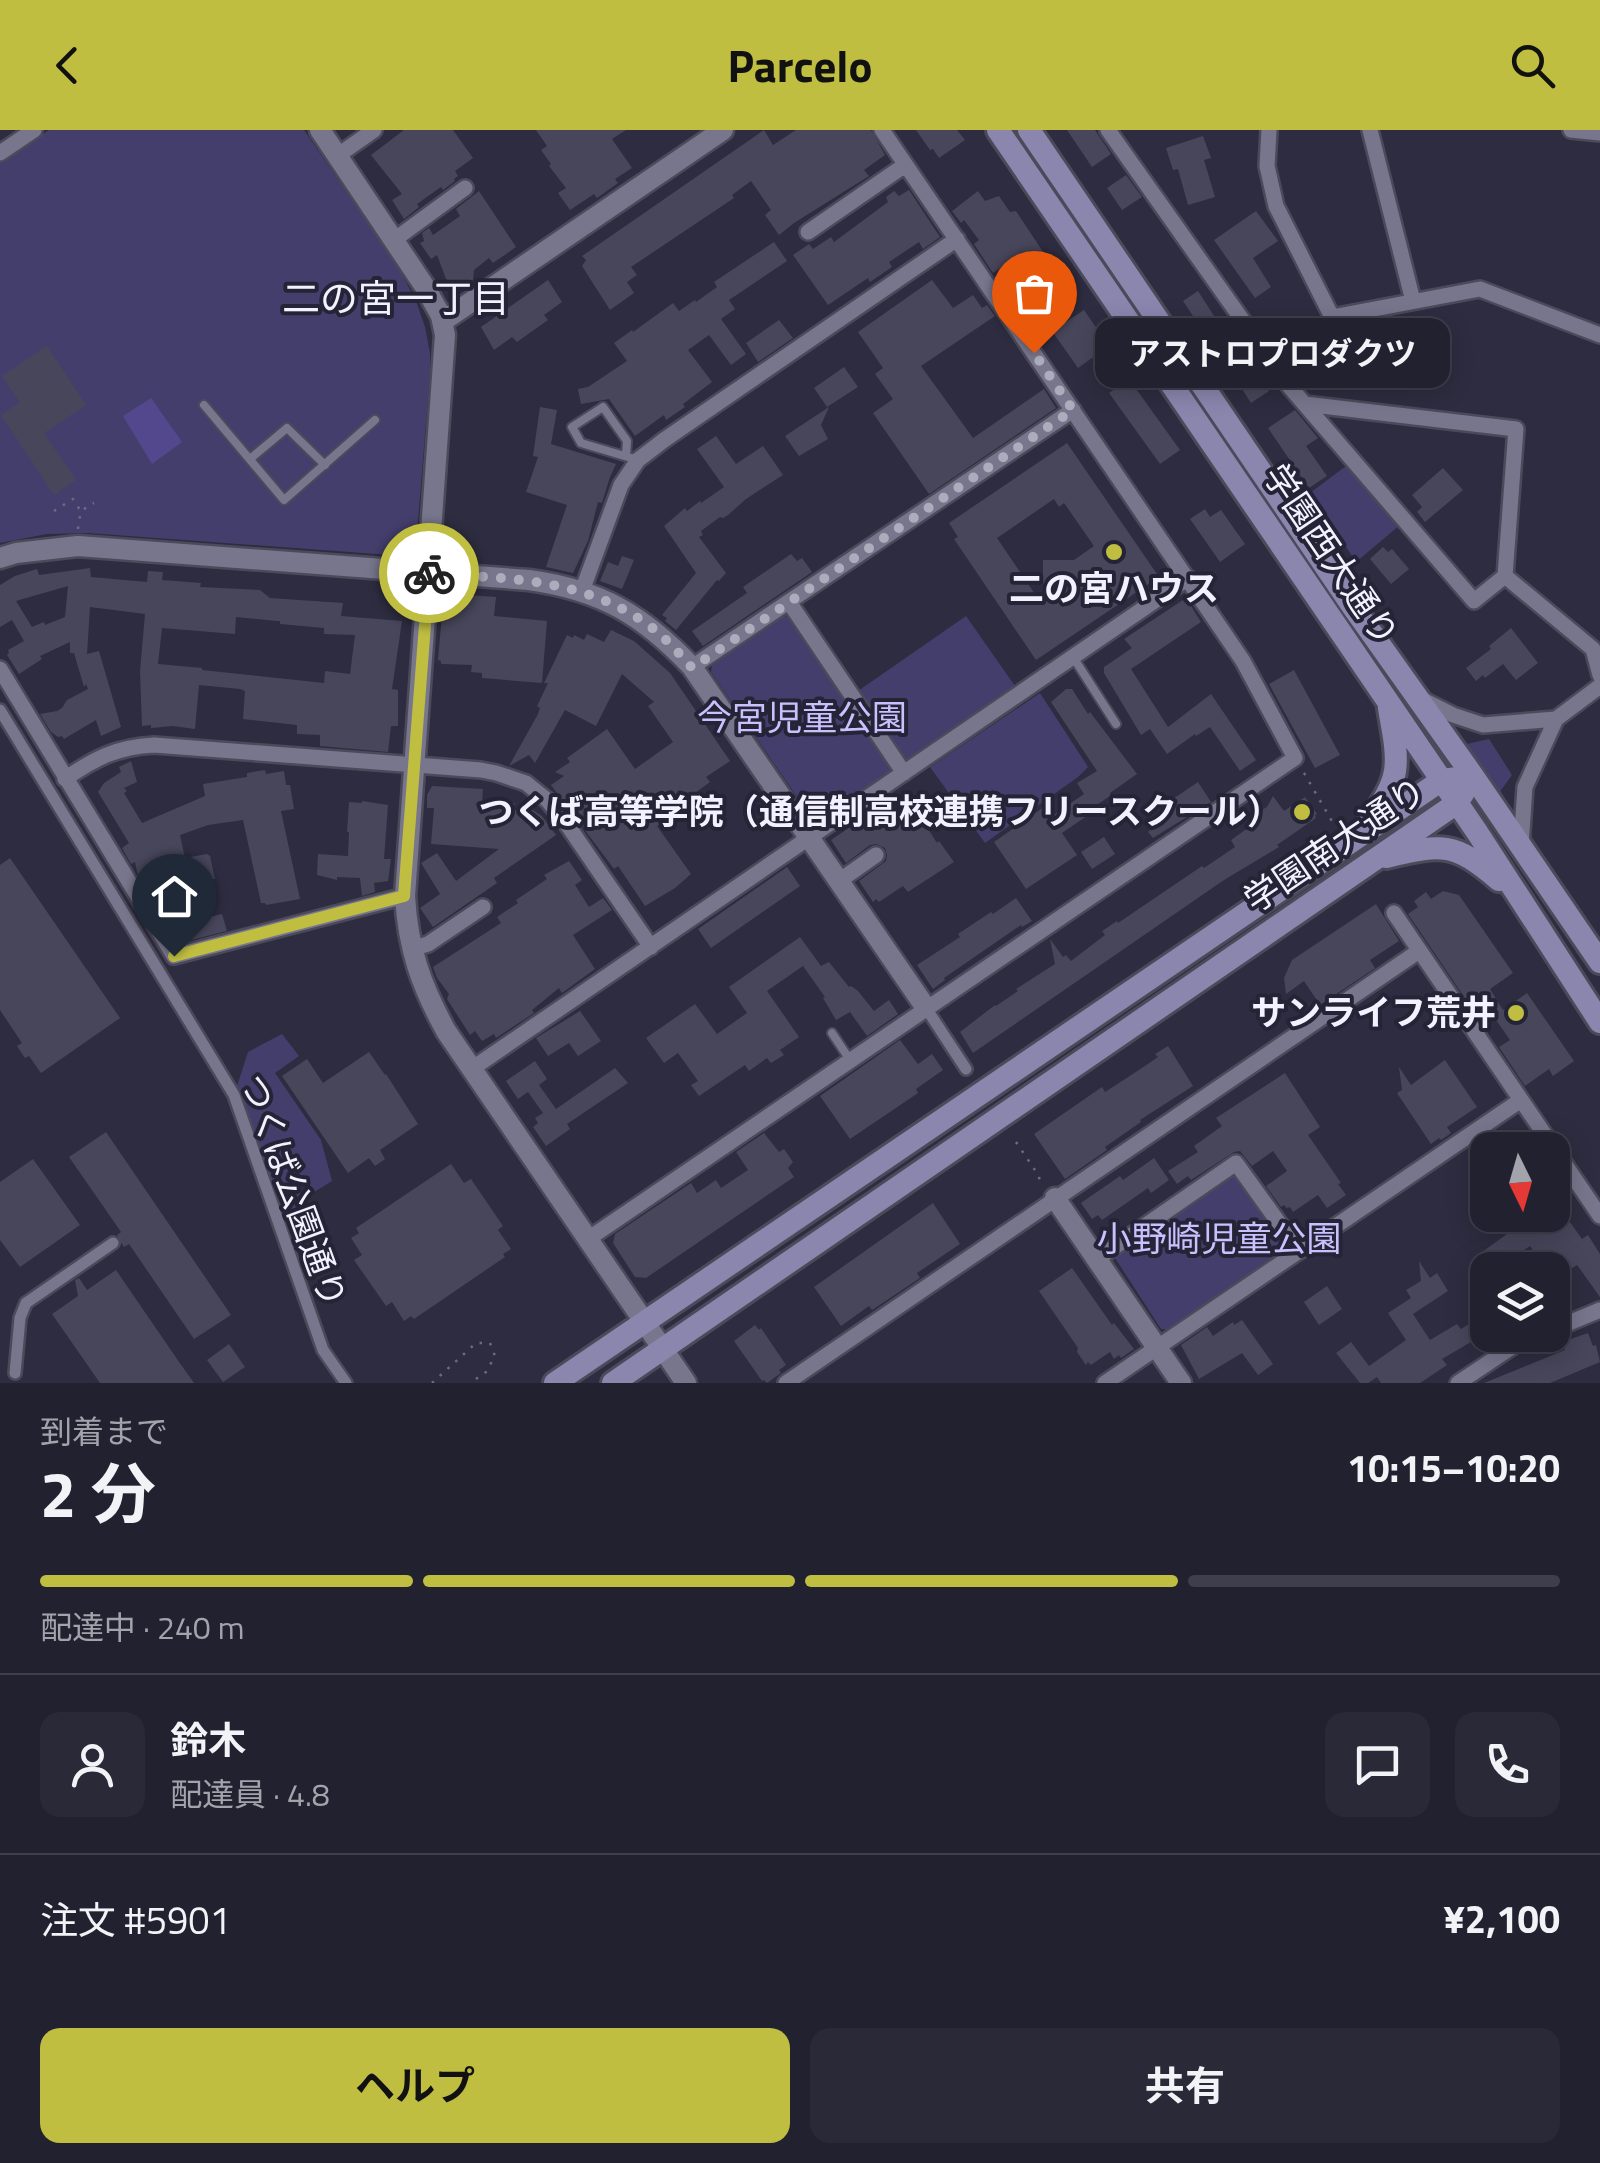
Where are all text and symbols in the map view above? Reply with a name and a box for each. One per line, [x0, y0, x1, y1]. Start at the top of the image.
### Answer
text: Parcelo [728, 31, 872, 99]
icon: back [40, 38, 95, 93]
icon: search [1505, 38, 1560, 93]
pin [992, 251, 1077, 354]
icon: bag [1007, 266, 1062, 321]
district label: 二の宮一丁目 [282, 269, 510, 327]
callout: アストロプロダクツ [1094, 318, 1449, 388]
text: アストロプロダクツ [1128, 329, 1417, 377]
street label: 学園西大通り [1251, 452, 1413, 657]
courier [379, 523, 479, 623]
marker: 二の宮ハウス [1103, 541, 1125, 563]
icon: bike [402, 546, 457, 601]
place label: 二の宮ハウス [1009, 561, 1219, 615]
park label: 今宮児童公園 [697, 690, 907, 744]
street label: 学園南大通り [1232, 763, 1437, 925]
place label: つくば高等学院（通信制高校連携フリースクール） [479, 784, 1282, 838]
marker: つくば高等学院（通信制高校連携フリースクール） [1291, 801, 1313, 823]
pin [132, 854, 217, 957]
icon: home [147, 869, 202, 924]
place label: サンライフ荒井 [1251, 985, 1496, 1039]
marker: サンライフ荒井 [1505, 1002, 1527, 1024]
street label: つくば公園通り [227, 1066, 361, 1315]
north arrow [1470, 1132, 1570, 1232]
map controls [1470, 1132, 1570, 1352]
park label: 小野崎児童公園 [1096, 1211, 1342, 1265]
button: layers [1470, 1252, 1570, 1352]
text: 到着まで [40, 1407, 168, 1455]
text: 10:15–10:20 [1347, 1439, 1560, 1497]
text: 2 分 [40, 1443, 156, 1542]
text: 配達中 · 240 m [40, 1603, 245, 1651]
text: 鈴木 [170, 1711, 246, 1769]
button: person [40, 1712, 145, 1817]
button: chat [1325, 1712, 1430, 1817]
button: phone [1455, 1712, 1560, 1817]
text: 配達員 · 4.8 [170, 1770, 330, 1818]
text: ¥2,100 [1444, 1890, 1560, 1948]
text: 注文 #5901 [40, 1891, 231, 1949]
button: ヘルプ [40, 2028, 790, 2143]
button: 共有 [810, 2028, 1560, 2143]

